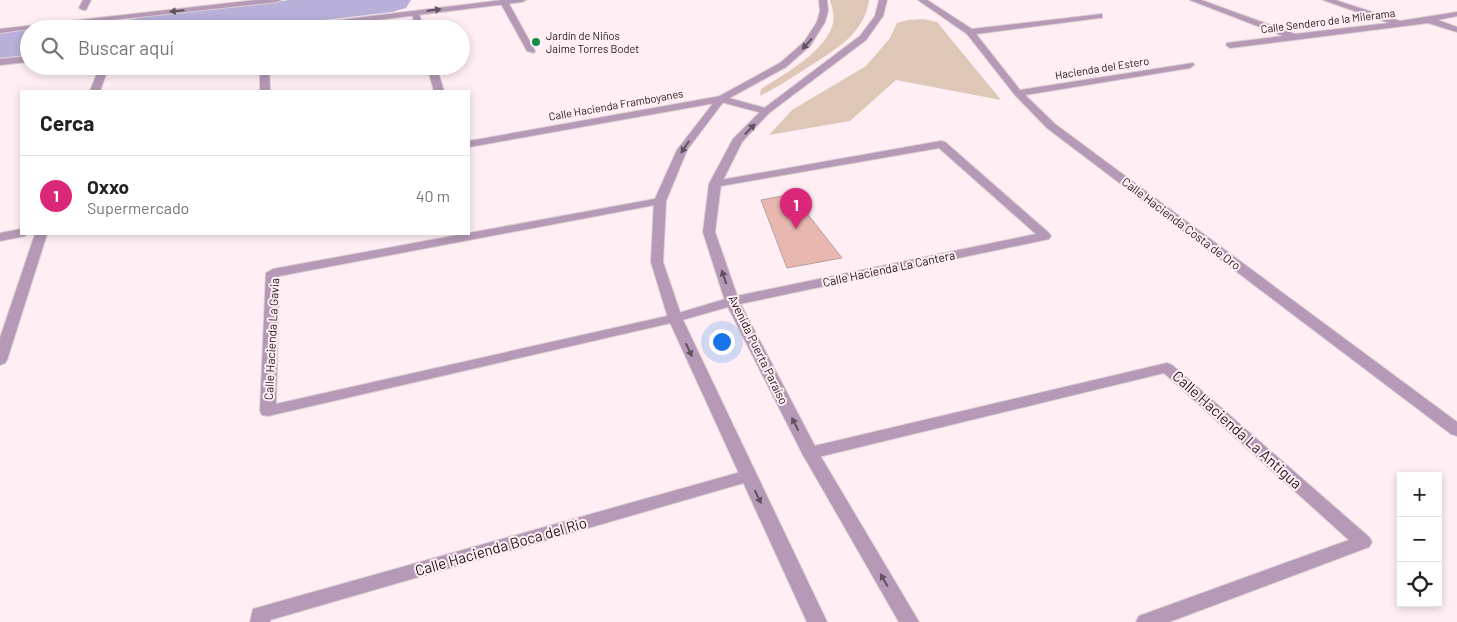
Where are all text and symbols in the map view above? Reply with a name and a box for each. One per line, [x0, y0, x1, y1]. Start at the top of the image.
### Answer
one-way arrow [427, 6, 443, 14]
street label: Calle Sendero de la Milerama [1260, 6, 1396, 35]
one-way arrow [168, 7, 184, 15]
search box [20, 20, 470, 75]
place label: Jardín de Niños Jaime Torres Bodet [546, 29, 639, 55]
icon: search [38, 34, 66, 62]
text: Buscar aquí [78, 36, 174, 59]
marker: Jardín de Niños Jaime Torres Bodet [530, 36, 542, 48]
one-way arrow [801, 37, 813, 49]
street label: Hacienda del Estero [1054, 54, 1150, 81]
street label: Calle Hacienda Framboyanes [548, 86, 684, 123]
text: Cerca [40, 110, 94, 135]
one-way arrow [744, 123, 756, 135]
one-way arrow [680, 140, 690, 153]
street label: Calle Hacienda Costa de Oro [1120, 174, 1244, 272]
text: Oxxo [87, 175, 129, 198]
text: 1 [53, 186, 59, 205]
text: 40 m [416, 186, 450, 205]
pin: 1 [780, 188, 812, 229]
text: Supermercado [87, 198, 189, 217]
street label: Calle Hacienda La Cantera [821, 247, 956, 289]
one-way arrow [720, 270, 728, 285]
street label: Calle Hacienda La Gavia [261, 277, 281, 400]
street label: Avenida Puerta Paraíso [726, 293, 791, 406]
your location [709, 329, 735, 355]
one-way arrow [686, 343, 694, 357]
street label: Calle Hacienda La Antigua [1169, 366, 1306, 492]
one-way arrow [791, 416, 799, 431]
map controls [1397, 472, 1442, 607]
button: + [1397, 472, 1442, 517]
one-way arrow [754, 490, 762, 504]
street label: Calle Hacienda Boca del Río [413, 513, 589, 579]
button: − [1397, 517, 1442, 562]
button: locate [1397, 562, 1442, 607]
one-way arrow [880, 572, 888, 587]

